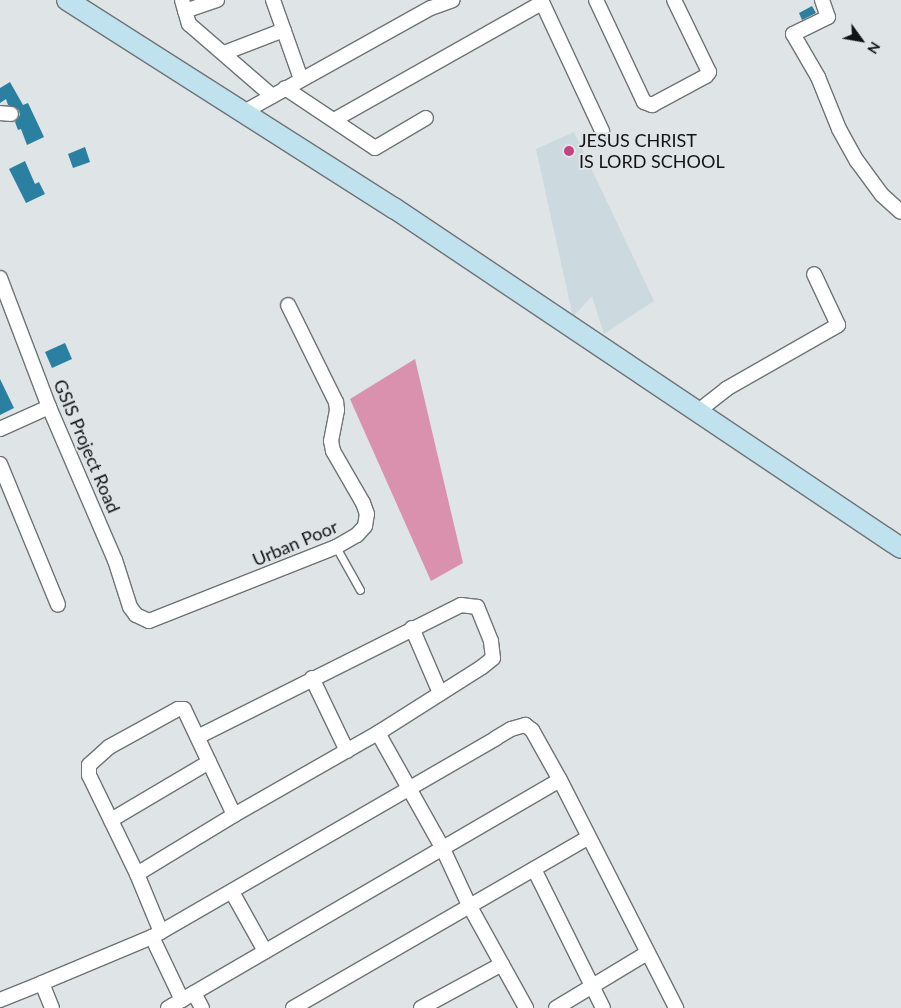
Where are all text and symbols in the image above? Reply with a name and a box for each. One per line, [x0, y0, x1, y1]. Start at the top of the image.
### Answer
north arrow [836, 15, 886, 65]
text: N [864, 39, 884, 57]
place label: JESUS CHRIST IS LORD SCHOOL [579, 130, 725, 172]
marker: JESUS CHRIST IS LORD SCHOOL [563, 145, 575, 157]
street label: GSIS Project Road [49, 376, 125, 516]
street label: Urban Poor [249, 515, 341, 571]

